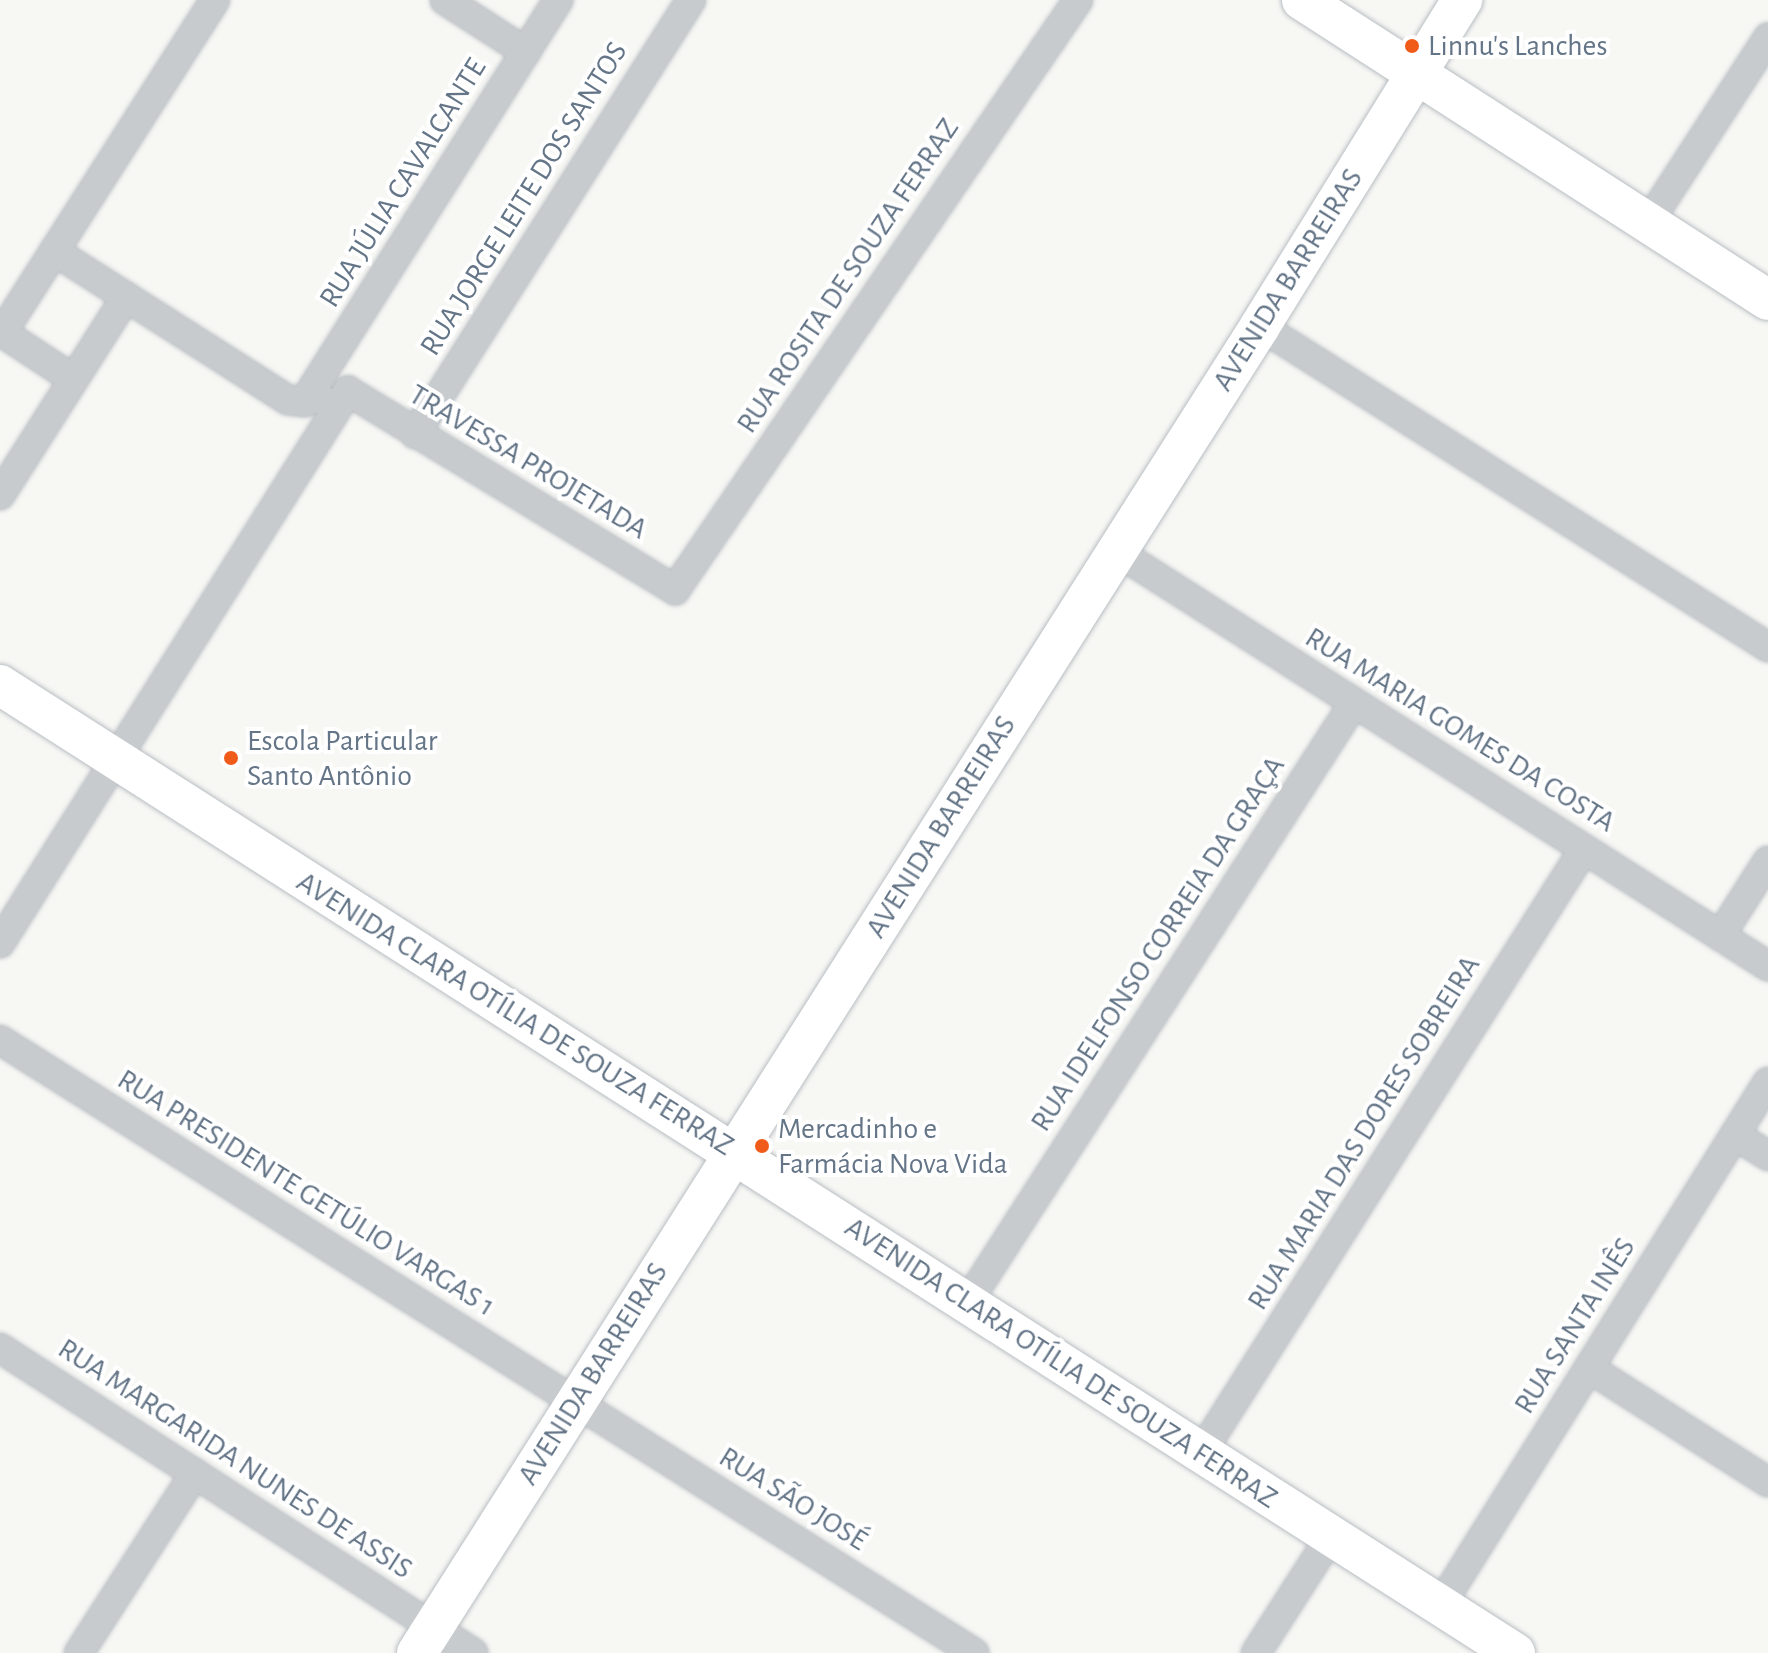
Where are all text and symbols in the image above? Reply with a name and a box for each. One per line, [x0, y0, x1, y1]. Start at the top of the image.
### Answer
place label: Linnu's Lanches [1428, 28, 1608, 64]
street label: RUA JORGE LEITE DOS SANTOS [413, 36, 635, 362]
marker: Linnu's Lanches [1403, 37, 1421, 55]
street label: RUA JÚLIA CAVALCANTE [312, 52, 494, 314]
street label: RUA ROSITA DE SOUZA FERRAZ [729, 112, 967, 440]
street label: AVENIDA BARREIRAS [1205, 162, 1371, 398]
street label: TRAVESSA PROJETADA [402, 377, 654, 547]
street label: RUA MARIA GOMES DA COSTA [1298, 620, 1622, 840]
street label: AVENIDA BARREIRAS [858, 709, 1024, 945]
place label: Escola Particular Santo Antônio [247, 723, 437, 794]
marker: Escola Particular Santo Antônio [222, 749, 240, 767]
street label: RUA IDELFONSO CORREIA DA GRAÇA [1023, 750, 1293, 1138]
street label: AVENIDA CLARA OTÍLIA DE SOUZA FERRAZ [290, 864, 740, 1164]
street label: RUA MARIA DAS DORES SOBREIRA [1240, 949, 1488, 1317]
street label: RUA PRESIDENTE GETÚLIO VARGAS 1 [111, 1062, 501, 1324]
place label: Mercadinho e Farmácia Nova Vida [778, 1111, 1008, 1182]
marker: Mercadinho e Farmácia Nova Vida [753, 1137, 771, 1155]
street label: AVENIDA CLARA OTÍLIA DE SOUZA FERRAZ [838, 1209, 1284, 1517]
street label: RUA SANTA INÊS [1507, 1231, 1643, 1421]
street label: AVENIDA BARREIRAS [510, 1256, 676, 1492]
street label: RUA MARGARIDA NUNES DE ASSIS [51, 1331, 419, 1587]
street label: RUA SÃO JOSÉ [712, 1439, 874, 1559]

